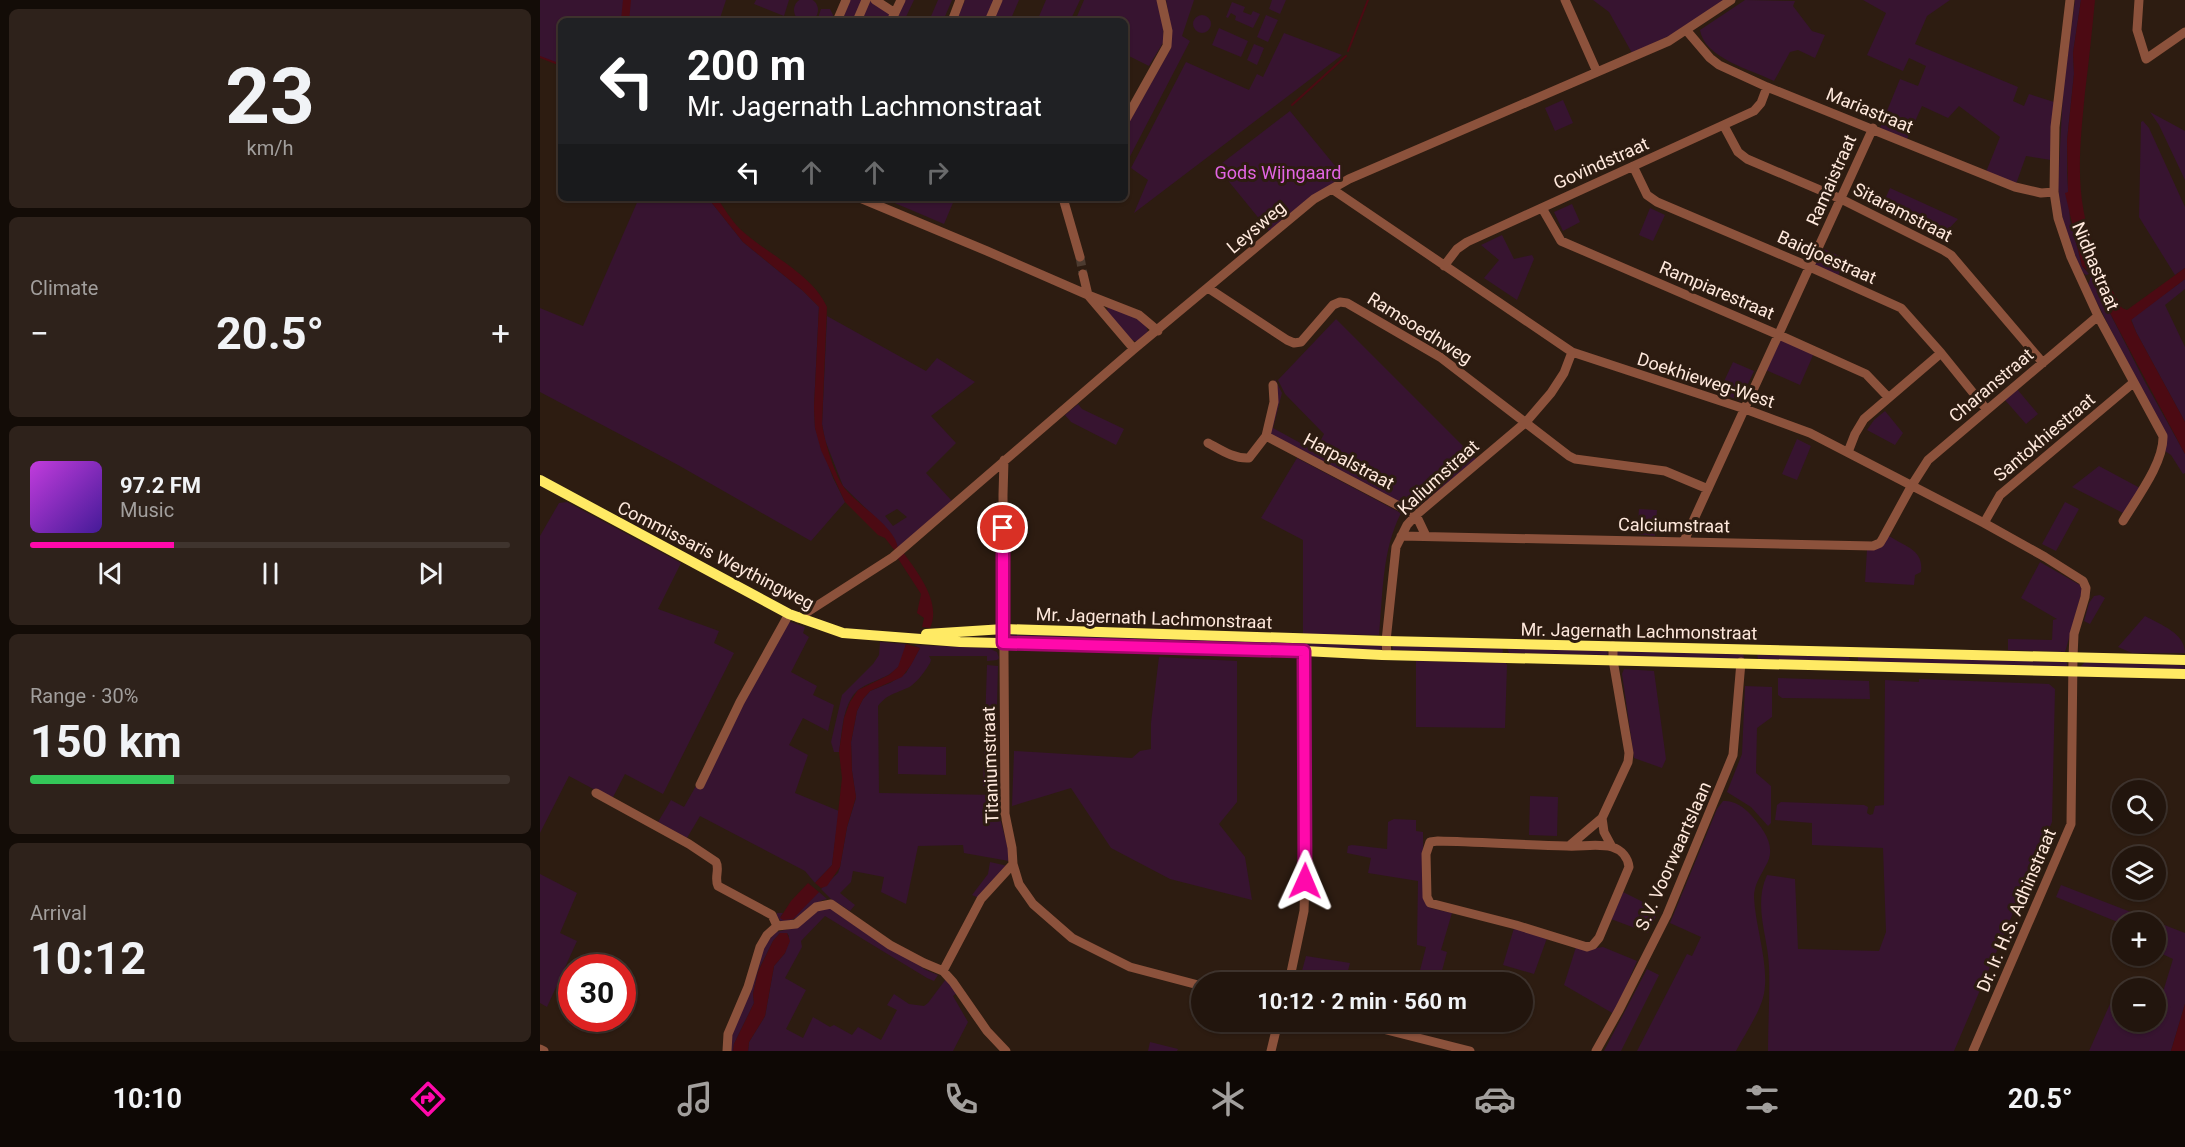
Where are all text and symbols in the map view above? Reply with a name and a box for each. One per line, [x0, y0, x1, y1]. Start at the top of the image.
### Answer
text: 200 m [687, 41, 806, 90]
icon: left [588, 42, 666, 120]
text: 23 [225, 51, 315, 142]
street label: Mariastraat [1823, 83, 1917, 137]
text: Mr. Jagernath Lachmonstraat [687, 91, 1042, 123]
street label: Ramaistraat [1802, 131, 1860, 229]
street label: Govindstraat [1550, 133, 1652, 193]
text: km/h [247, 136, 293, 160]
icon: left [732, 156, 765, 189]
icon: ahead [795, 156, 828, 189]
icon: ahead [858, 156, 891, 189]
icon: right [921, 156, 954, 189]
park label: Gods Wijngaard [1215, 162, 1341, 183]
street label: Sitaramstraat [1850, 178, 1956, 246]
street label: Leysweg [1222, 196, 1290, 258]
street label: Nidhastraat [2068, 219, 2124, 313]
street label: Baidjoestraat [1774, 226, 1880, 288]
street label: Rampiarestraat [1656, 256, 1778, 324]
text: Climate [30, 276, 98, 300]
street label: Ramsoedhweg [1364, 288, 1476, 368]
text: 20.5° [216, 307, 324, 360]
text: − [30, 314, 49, 353]
text: + [491, 314, 510, 353]
street label: Charanstraat [1945, 344, 2037, 426]
street label: Doekhieweg-West [1635, 348, 1777, 412]
street label: Santokhiestraat [1989, 388, 2099, 485]
street label: Harpalstraat [1300, 428, 1398, 494]
street label: Kaliumstraat [1393, 435, 1483, 519]
text: 97.2 FM [120, 473, 201, 498]
street label: Commissaris Weythingweg [614, 496, 818, 614]
text: Music [120, 498, 174, 522]
pin [977, 502, 1028, 553]
icon: arrive [986, 511, 1019, 544]
street label: Calciumstraat [1618, 514, 1730, 536]
icon: previous [94, 557, 127, 590]
icon: pause [254, 557, 287, 590]
icon: next [414, 557, 447, 590]
street label: Mr. Jagernath Lachmonstraat [1035, 603, 1273, 633]
street label: Mr. Jagernath Lachmonstraat [1521, 618, 1758, 644]
text: Range · 30% [30, 684, 138, 708]
street label: Titaniumstraat [977, 706, 1003, 824]
text: 150 km [30, 715, 182, 768]
street label: S.V. Voorwaartslaan [1631, 778, 1715, 934]
map controls [2112, 780, 2166, 1032]
button: search [2112, 780, 2166, 834]
street label: Dr. Ir. H.S. Adhinstraat [1972, 825, 2060, 995]
button: layers [2112, 846, 2166, 900]
position arrow [1273, 849, 1337, 913]
text: Arrival [30, 901, 87, 925]
button: + [2112, 912, 2166, 966]
text: 10:12 [30, 932, 146, 985]
speed limit sign: 30 [558, 954, 636, 1032]
button: − [2112, 978, 2166, 1032]
text: 10:12 · 2 min · 560 m [1257, 989, 1467, 1014]
icon: directions [407, 1078, 449, 1120]
icon: music [674, 1078, 716, 1120]
icon: phone [940, 1078, 982, 1120]
icon: climate [1207, 1078, 1249, 1120]
icon: car [1474, 1078, 1516, 1120]
icon: filters [1741, 1078, 1783, 1120]
text: 10:10 [112, 1083, 182, 1115]
text: 20.5° [2008, 1083, 2073, 1115]

